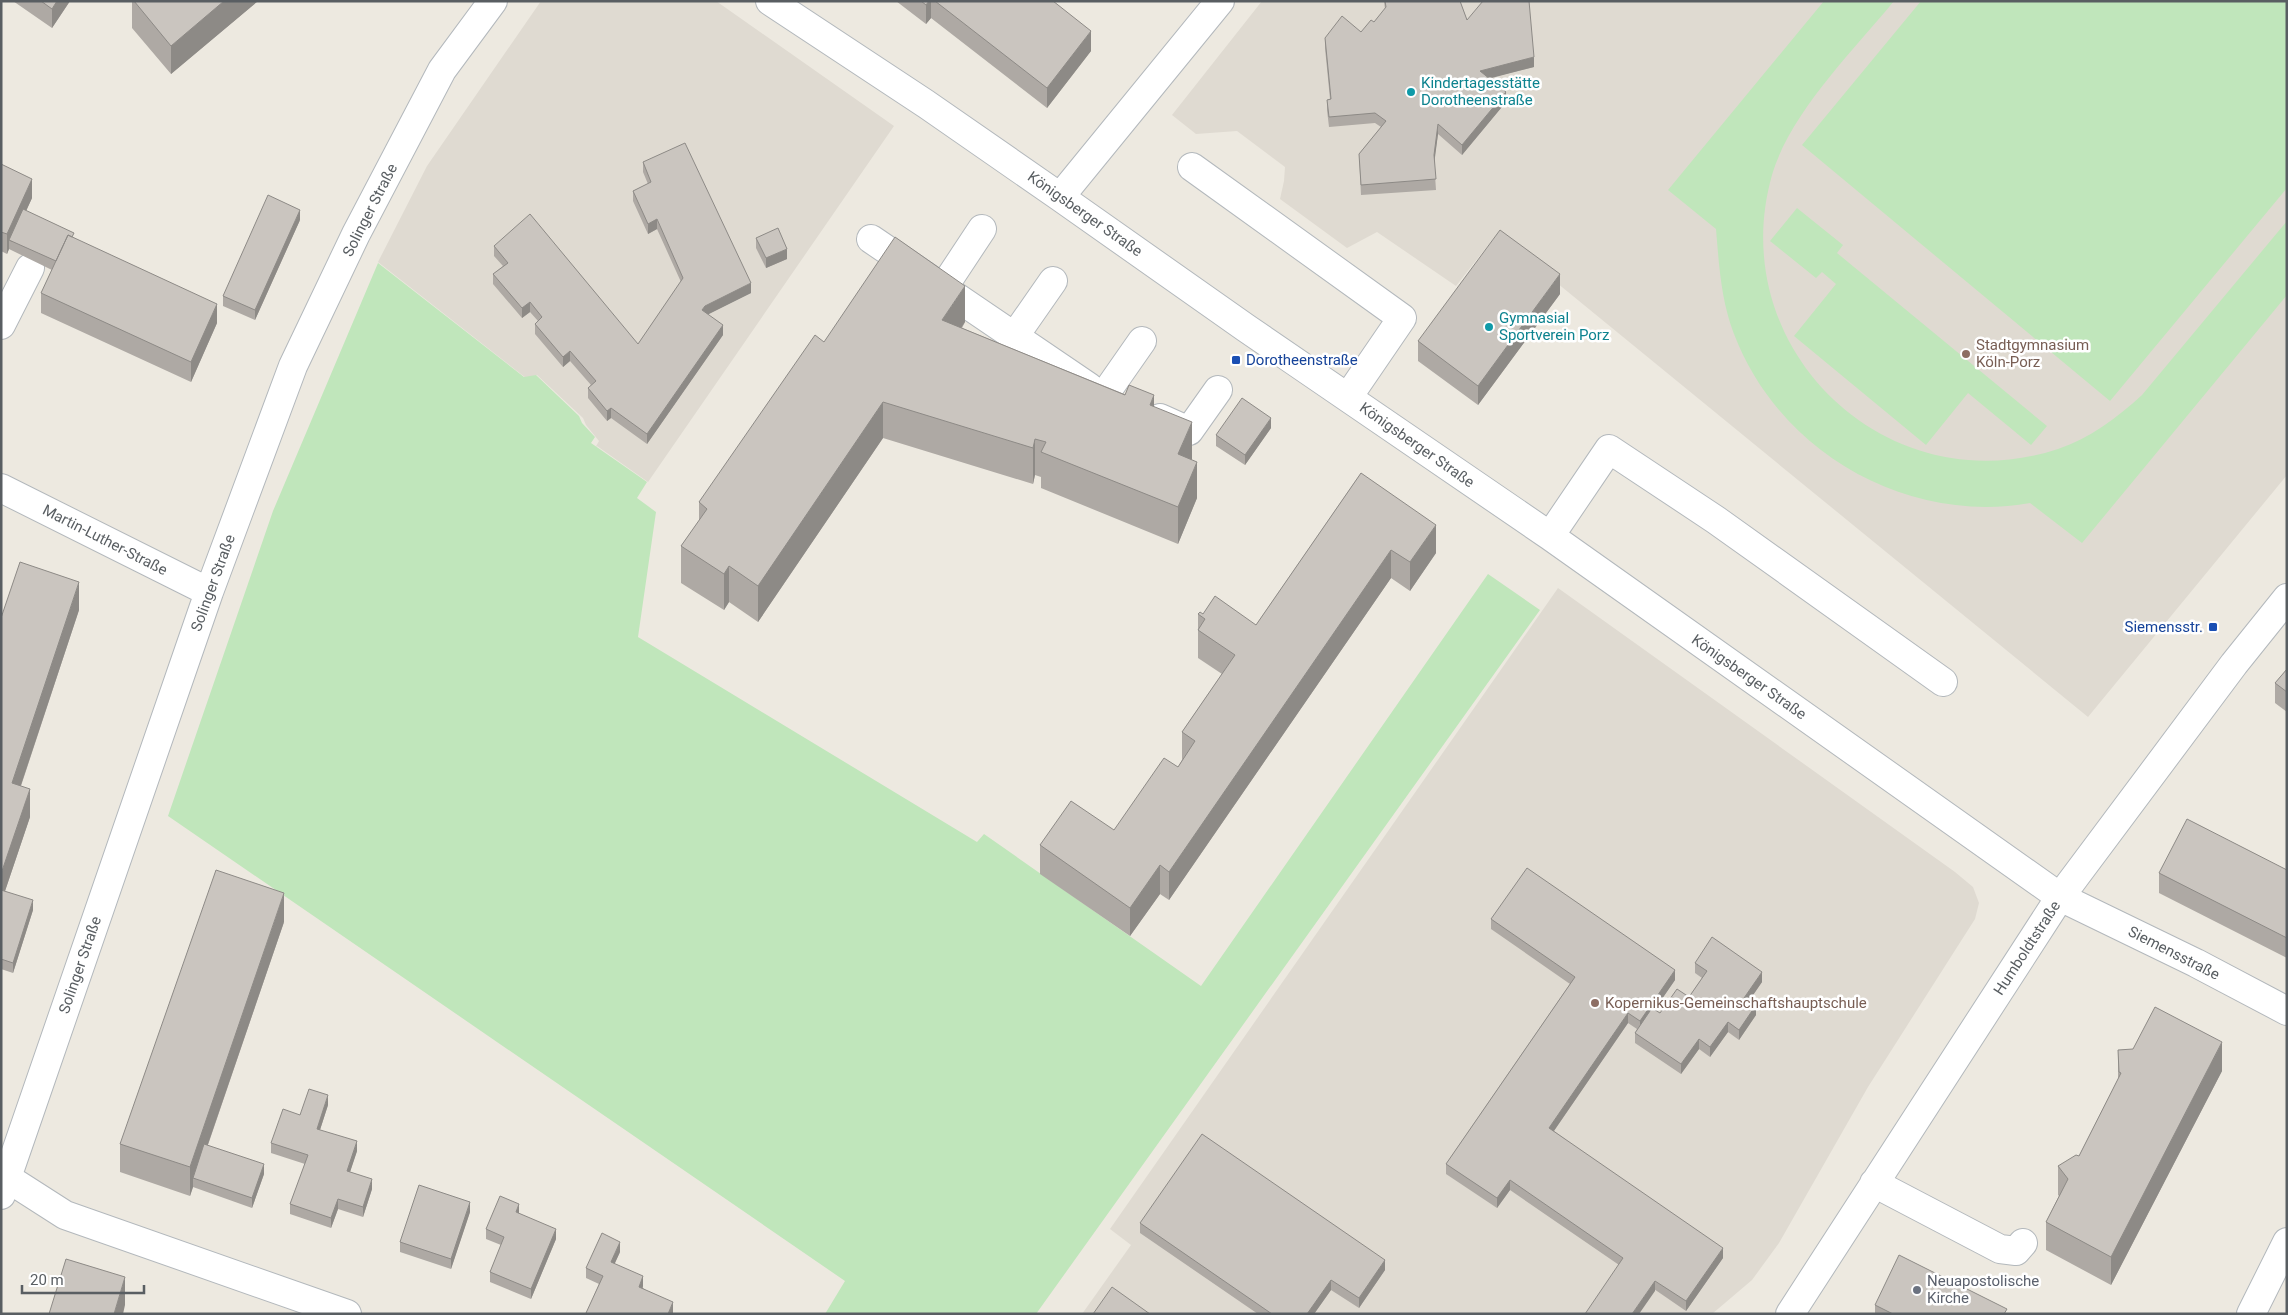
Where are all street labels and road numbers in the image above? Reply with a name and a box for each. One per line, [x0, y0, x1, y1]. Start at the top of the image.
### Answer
street label: Solinger Straße [339, 160, 401, 259]
street label: Königsberger Straße [1024, 168, 1146, 260]
street label: Königsberger Straße [1356, 399, 1478, 491]
street label: Martin-Luther-Straße [40, 501, 170, 579]
street label: Solinger Straße [187, 532, 239, 634]
street label: Königsberger Straße [1688, 631, 1810, 723]
street label: Humboldtstraße [1990, 898, 2064, 998]
street label: Solinger Straße [55, 914, 105, 1016]
street label: Siemensstraße [2125, 922, 2223, 984]

